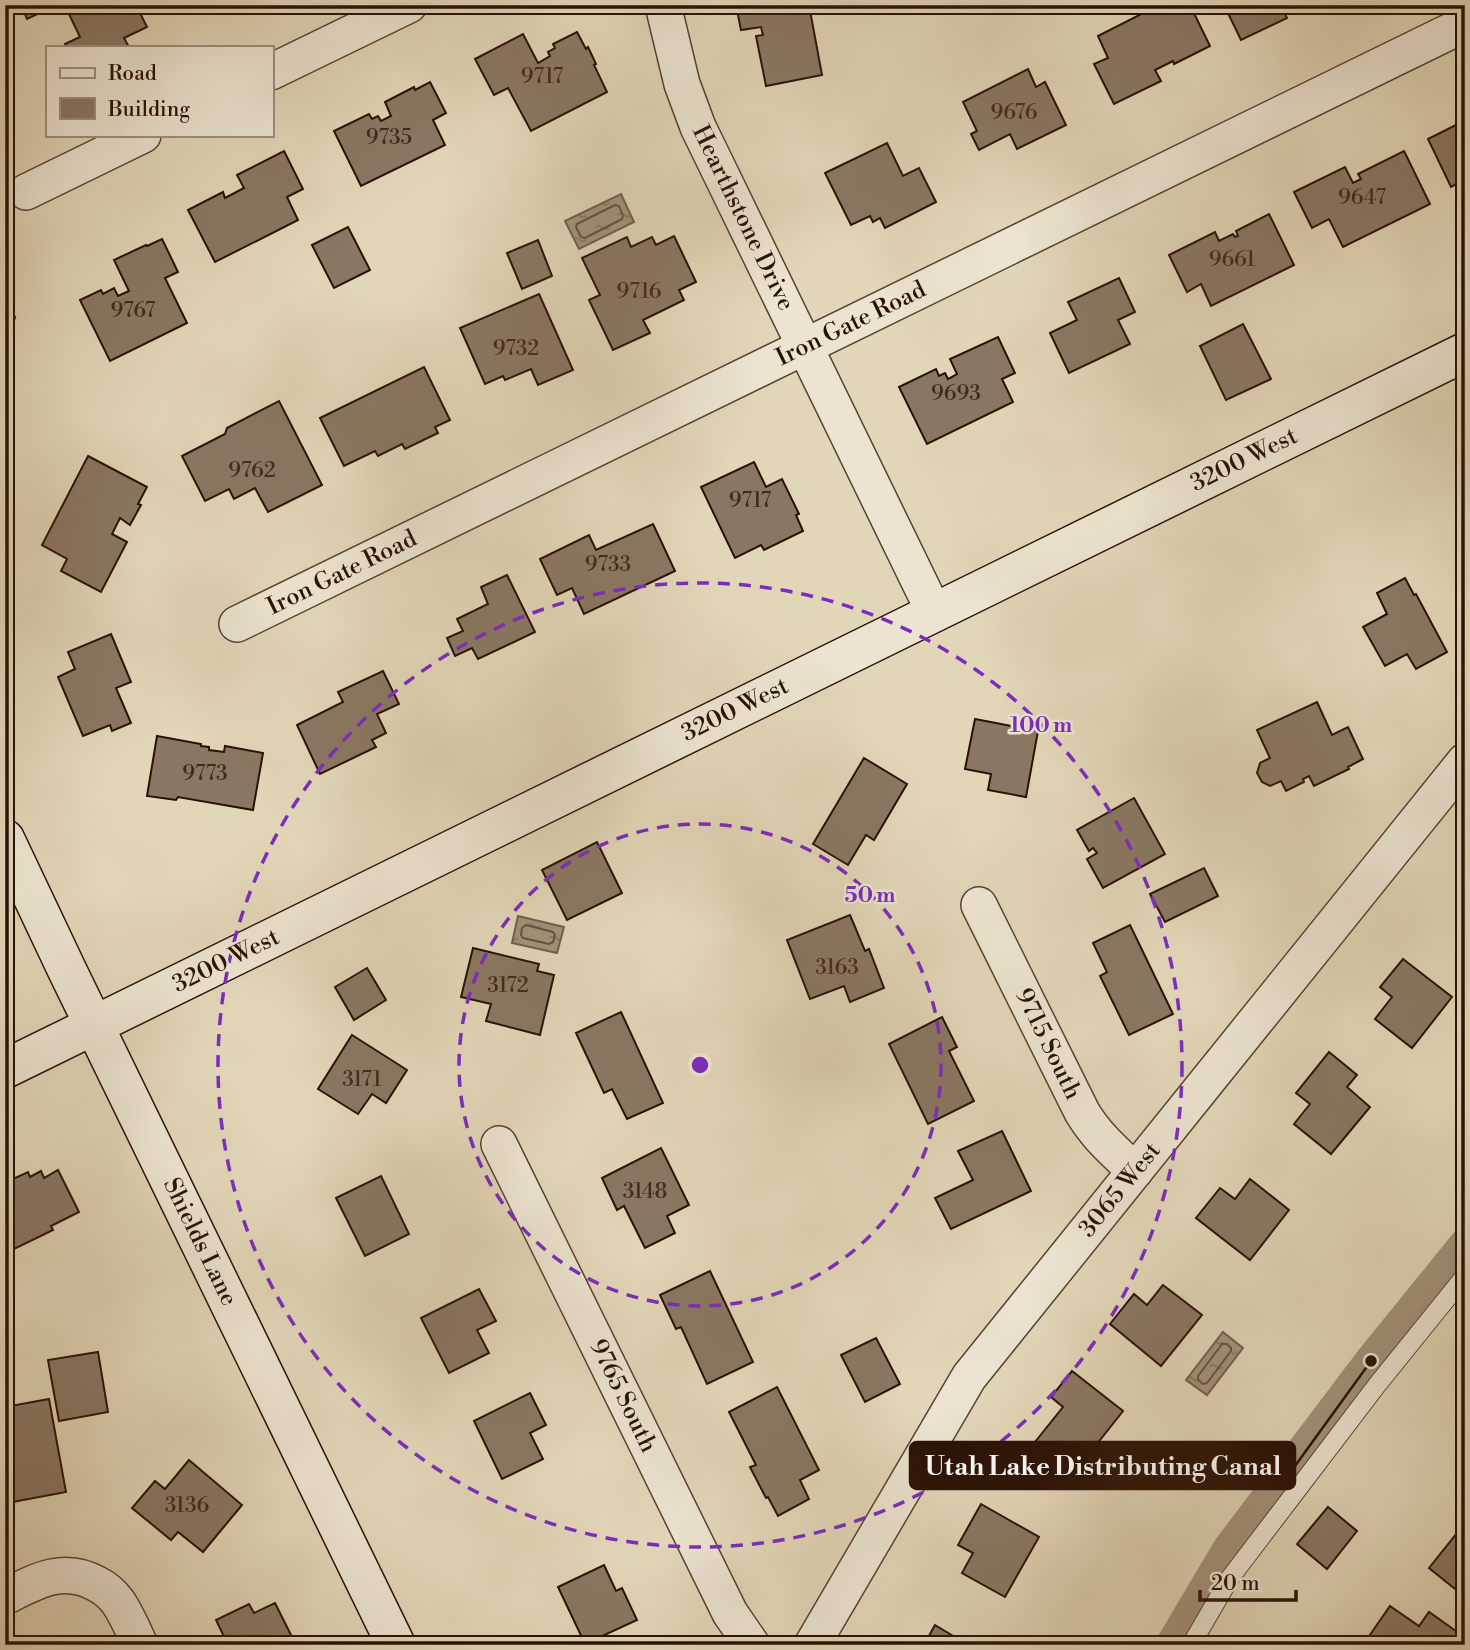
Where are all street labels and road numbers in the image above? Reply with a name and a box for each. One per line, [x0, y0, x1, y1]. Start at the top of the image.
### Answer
street label: Hearthstone Drive [685, 120, 801, 316]
street label: Iron Gate Road [771, 275, 931, 373]
street label: 3200 West [1186, 421, 1303, 499]
street label: Iron Gate Road [262, 524, 422, 622]
street label: 3200 West [677, 671, 794, 749]
street label: 3200 West [168, 922, 285, 1000]
street label: 9715 South [1008, 983, 1088, 1105]
street label: 3065 West [1073, 1136, 1168, 1244]
street label: Shields Lane [156, 1173, 244, 1311]
street label: 9765 South [583, 1334, 663, 1458]

